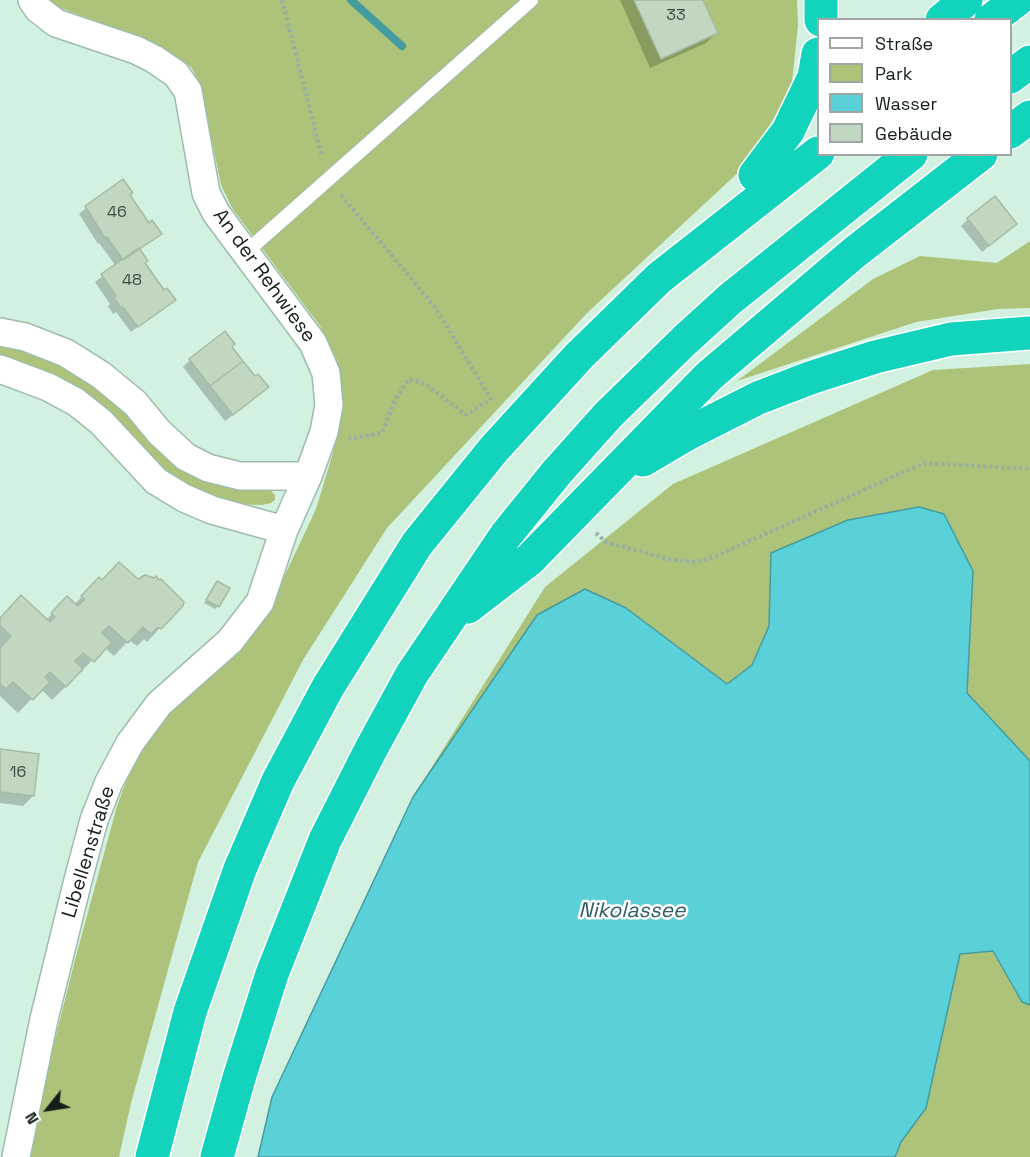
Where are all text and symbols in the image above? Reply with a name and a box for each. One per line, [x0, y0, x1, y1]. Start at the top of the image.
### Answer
house number: 33 [666, 6, 686, 26]
legend [817, 18, 1012, 156]
text: Straße [875, 32, 933, 55]
text: Park [875, 62, 912, 85]
text: Wasser [875, 92, 937, 115]
text: Gebäude [875, 122, 953, 145]
house number: 46 [107, 203, 127, 223]
street label: An der Rehwiese [208, 205, 320, 347]
house number: 48 [122, 271, 142, 291]
house number: 16 [10, 763, 26, 783]
street label: Libellenstraße [57, 783, 121, 921]
water label: Nikolassee [579, 898, 685, 924]
north arrow [18, 1079, 78, 1139]
text: N [20, 1108, 44, 1128]

